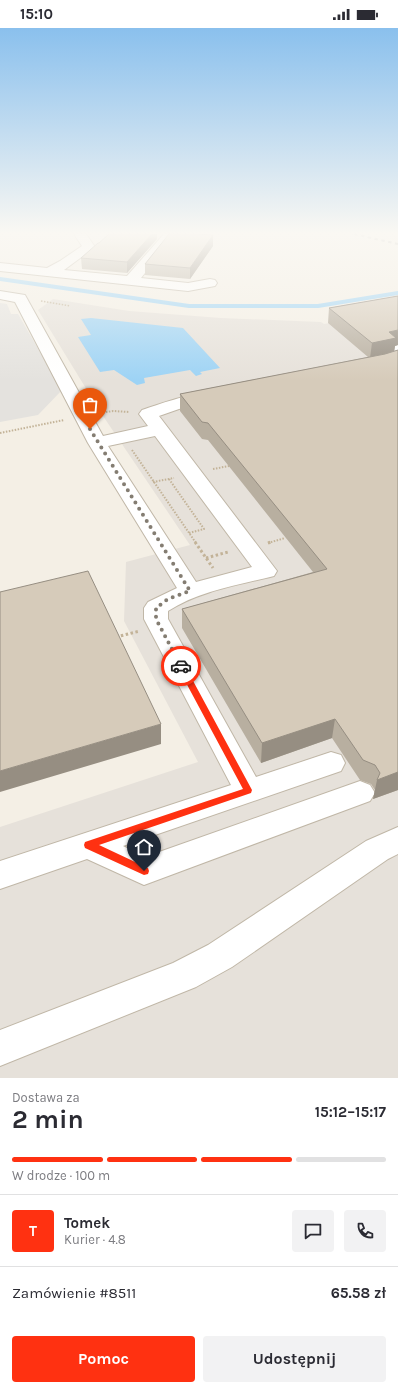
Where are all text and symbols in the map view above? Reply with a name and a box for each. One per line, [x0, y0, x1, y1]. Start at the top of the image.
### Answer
text: 15:10 [20, 5, 53, 23]
pin [73, 388, 107, 429]
icon: bag [79, 394, 101, 416]
courier [161, 646, 201, 686]
icon: car [170, 655, 192, 677]
pin [127, 830, 161, 871]
icon: home [133, 836, 155, 858]
text: Dostawa za [12, 1090, 80, 1105]
text: 15:12–15:17 [315, 1103, 386, 1121]
text: 2 min [12, 1104, 84, 1135]
text: W drodze · 100 m [12, 1168, 110, 1183]
button: chat [292, 1210, 334, 1252]
button: phone [344, 1210, 386, 1252]
text: Tomek [64, 1214, 110, 1232]
text: T [29, 1222, 37, 1240]
text: Kurier · 4.8 [64, 1232, 126, 1247]
text: Zamówienie #8511 [12, 1284, 136, 1302]
text: 65.58 zł [331, 1284, 386, 1302]
button: Pomoc [12, 1336, 195, 1382]
button: Udostępnij [203, 1336, 386, 1382]

